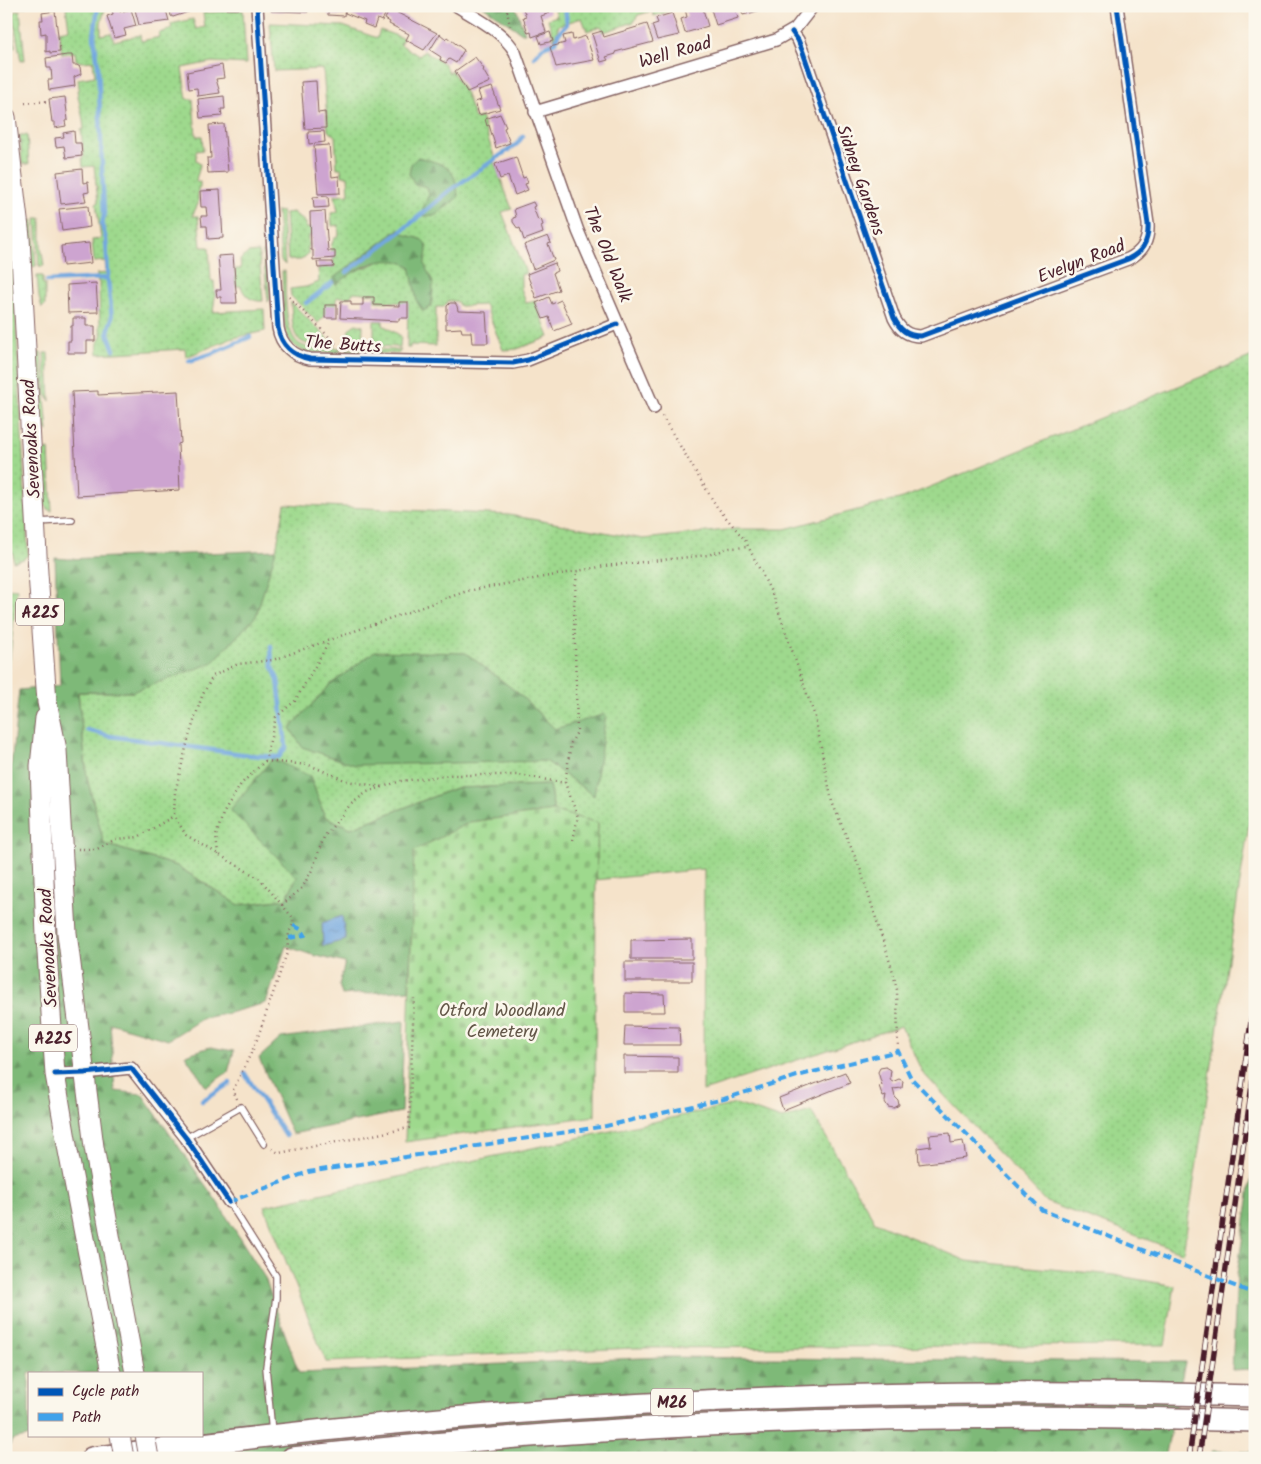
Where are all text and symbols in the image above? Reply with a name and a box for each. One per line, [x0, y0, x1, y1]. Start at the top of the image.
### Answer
street label: Well Road [636, 29, 716, 78]
street label: Sidney Gardens [827, 121, 892, 240]
street label: The Old Walk [574, 202, 639, 308]
street label: Evelyn Road [1033, 232, 1131, 292]
street label: The Butts [304, 328, 382, 363]
street label: Sevenoaks Road [15, 378, 50, 499]
road number: A225 [16, 598, 64, 626]
street label: Sevenoaks Road [32, 887, 67, 1008]
park label: Otford Woodland Cemetery [439, 997, 566, 1047]
road number: A225 [29, 1024, 77, 1052]
legend [28, 1372, 202, 1436]
text: Cycle path [72, 1380, 139, 1404]
road number: M26 [651, 1388, 693, 1415]
text: Path [72, 1406, 101, 1430]

